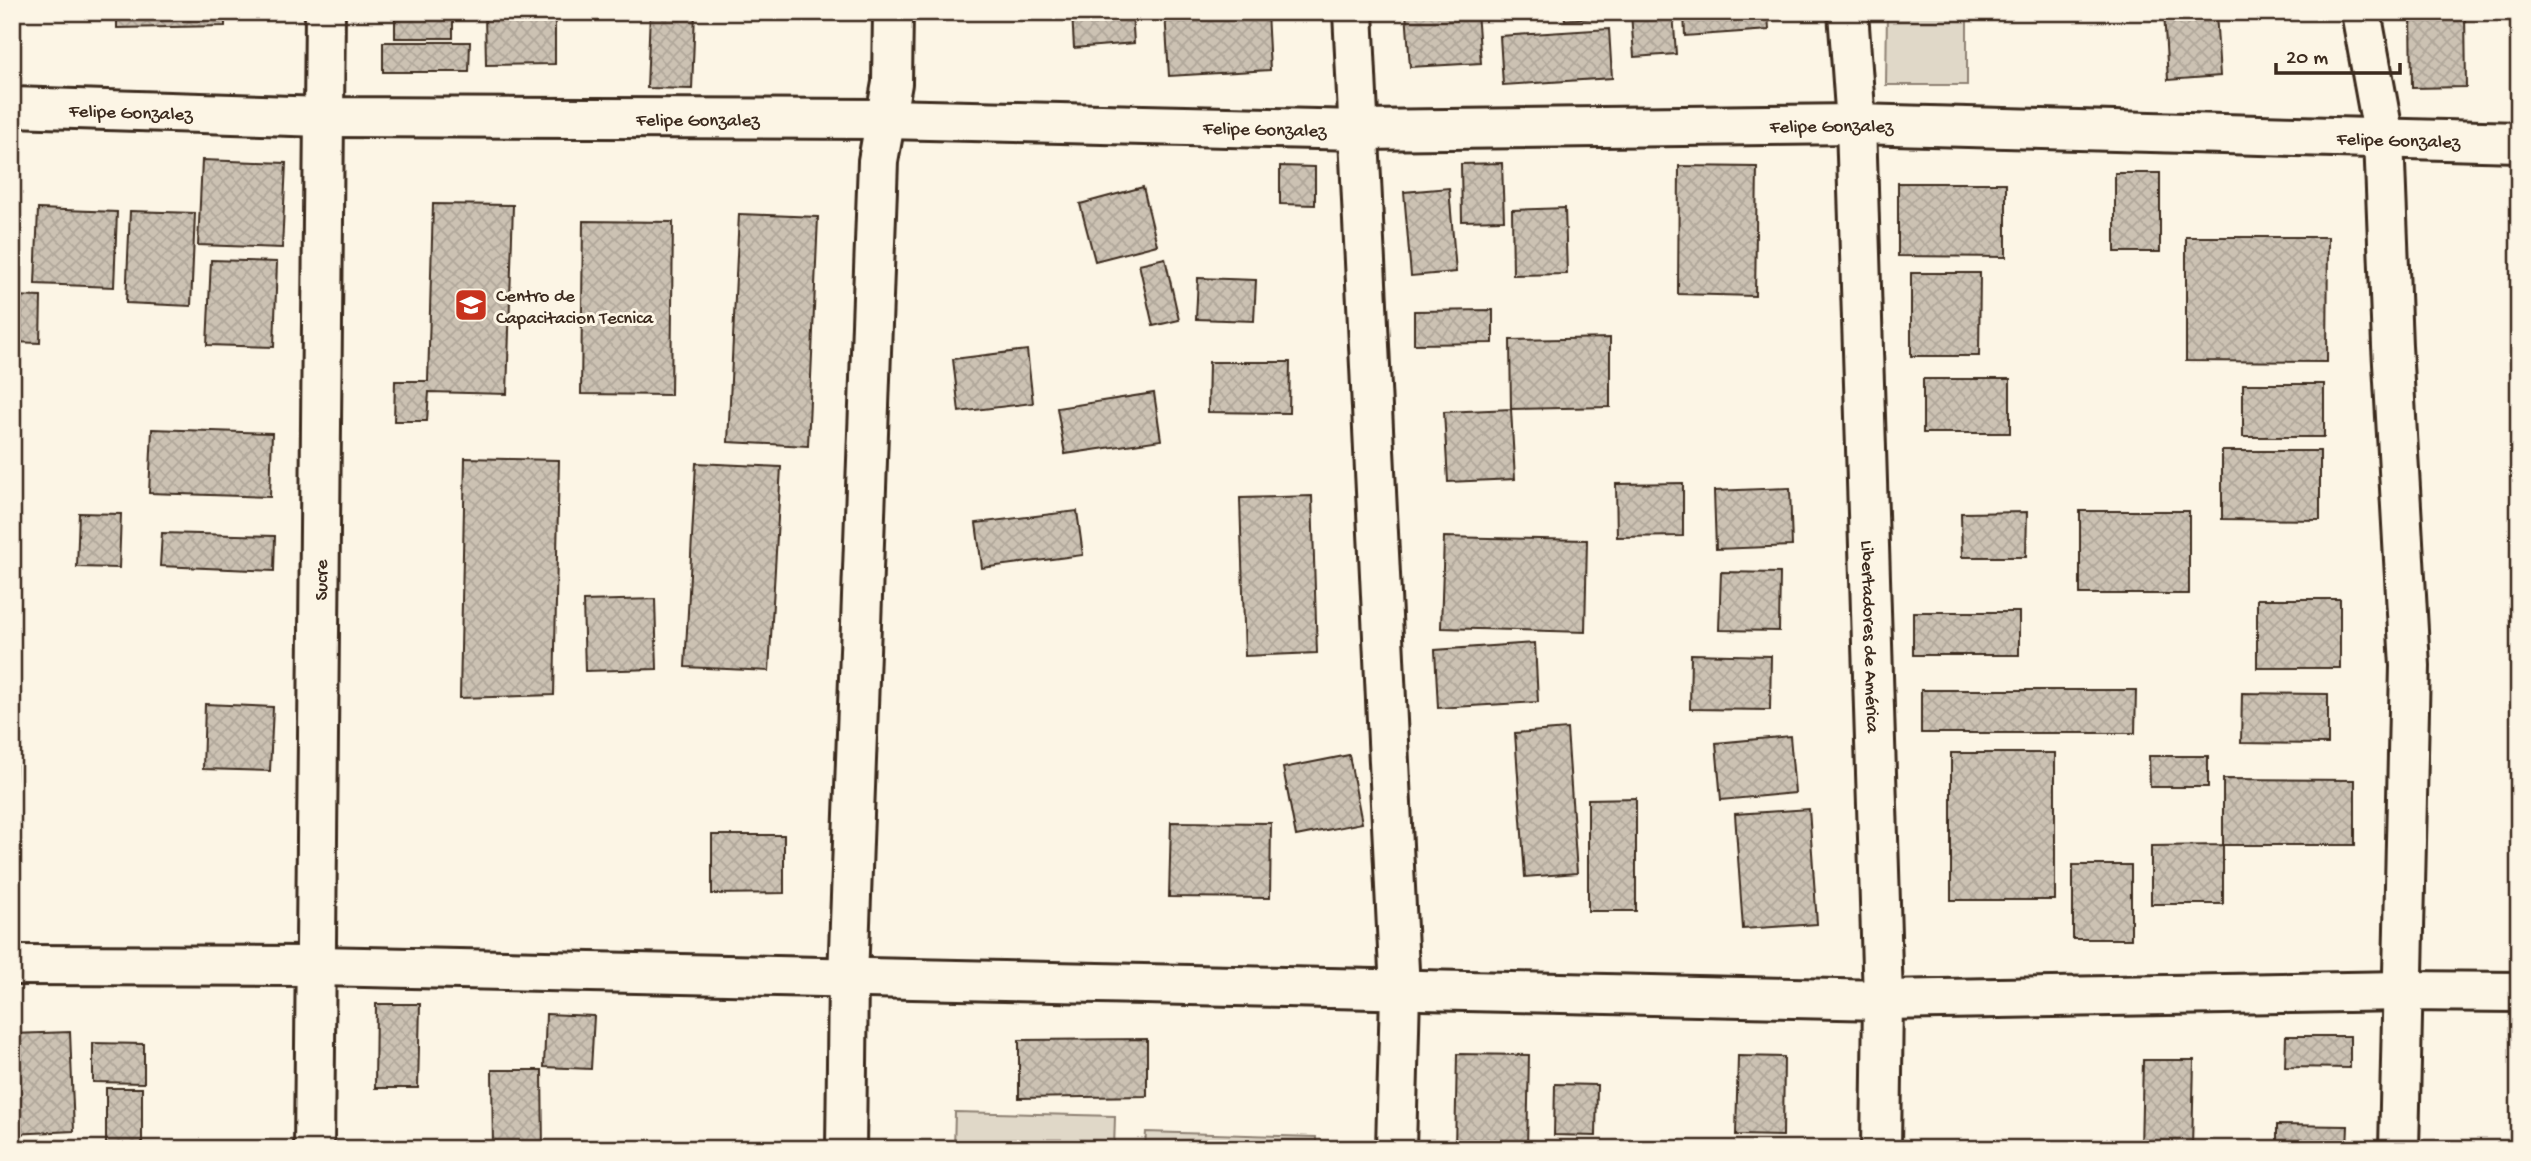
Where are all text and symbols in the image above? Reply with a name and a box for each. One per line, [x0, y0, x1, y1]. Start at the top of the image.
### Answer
scale bar [2276, 32, 2400, 76]
text: 20 m [2286, 47, 2328, 72]
street label: Felipe Gonzalez [68, 101, 194, 128]
street label: Felipe Gonzalez [635, 110, 760, 134]
street label: Felipe Gonzalez [1769, 116, 1894, 140]
street label: Felipe Gonzalez [1202, 118, 1327, 144]
street label: Felipe Gonzalez [2335, 129, 2461, 155]
school or university icon: Centro de Capacitacion Tecnica [452, 286, 490, 324]
place label: Centro de Capacitacion Tecnica [496, 286, 655, 331]
street label: Libertadores de América [1854, 540, 1883, 735]
street label: Sucre [311, 559, 335, 601]

